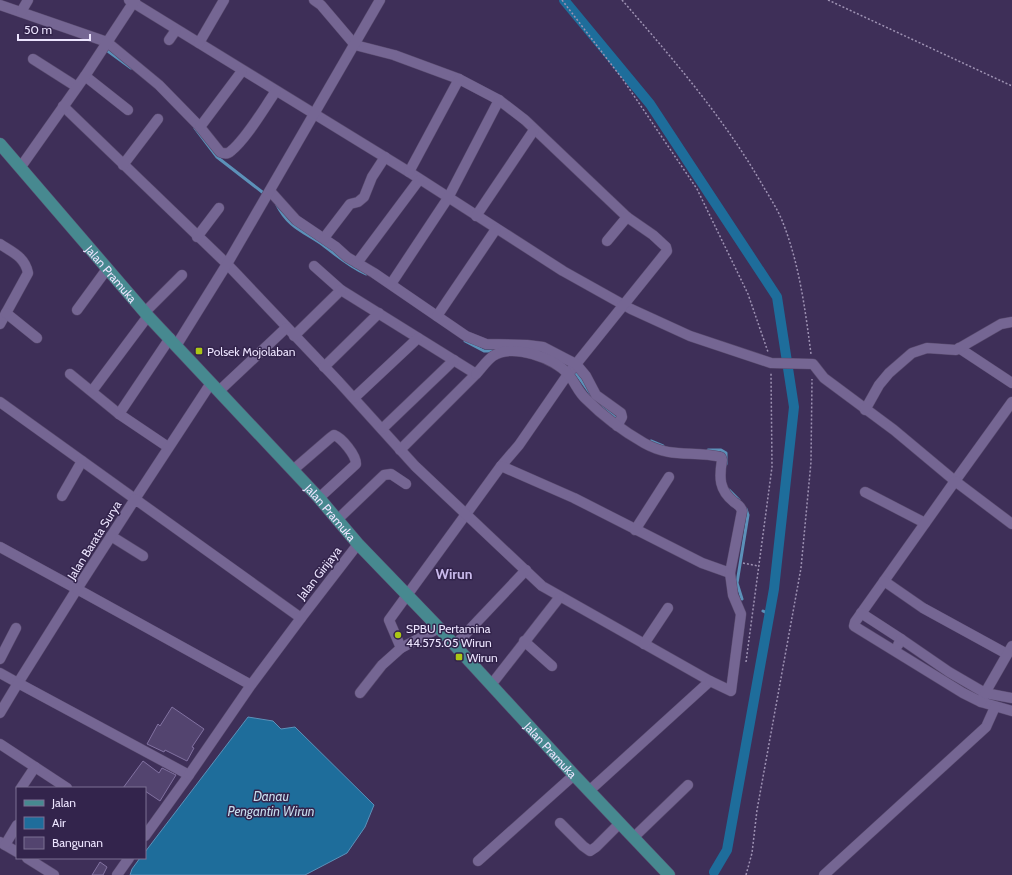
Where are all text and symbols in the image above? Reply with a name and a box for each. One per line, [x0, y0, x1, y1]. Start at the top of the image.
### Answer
scale bar [18, 16, 90, 42]
text: 50 m [24, 22, 52, 37]
street label: Jalan Pramuka [82, 241, 141, 306]
place label: Polsek Mojolaban [207, 344, 296, 359]
marker: Polsek Mojolaban [194, 346, 204, 356]
street label: Jalan Pramuka [301, 480, 360, 544]
street label: Jalan Barata Surya [63, 498, 124, 583]
street label: Jalan Girijaya [293, 543, 345, 603]
district label: Wirun [436, 565, 472, 583]
place label: SPBU Pertamina 44.575.05 Wirun [406, 621, 492, 650]
marker: SPBU Pertamina 44.575.05 Wirun [393, 630, 403, 640]
place label: Wirun [467, 650, 498, 665]
marker: Wirun [454, 652, 464, 662]
street label: Jalan Pramuka [521, 718, 581, 781]
legend [16, 787, 146, 859]
water label: Danau Pengantin Wirun [228, 788, 315, 819]
text: Jalan [51, 795, 76, 810]
text: Air [52, 815, 66, 830]
text: Bangunan [52, 835, 103, 850]

